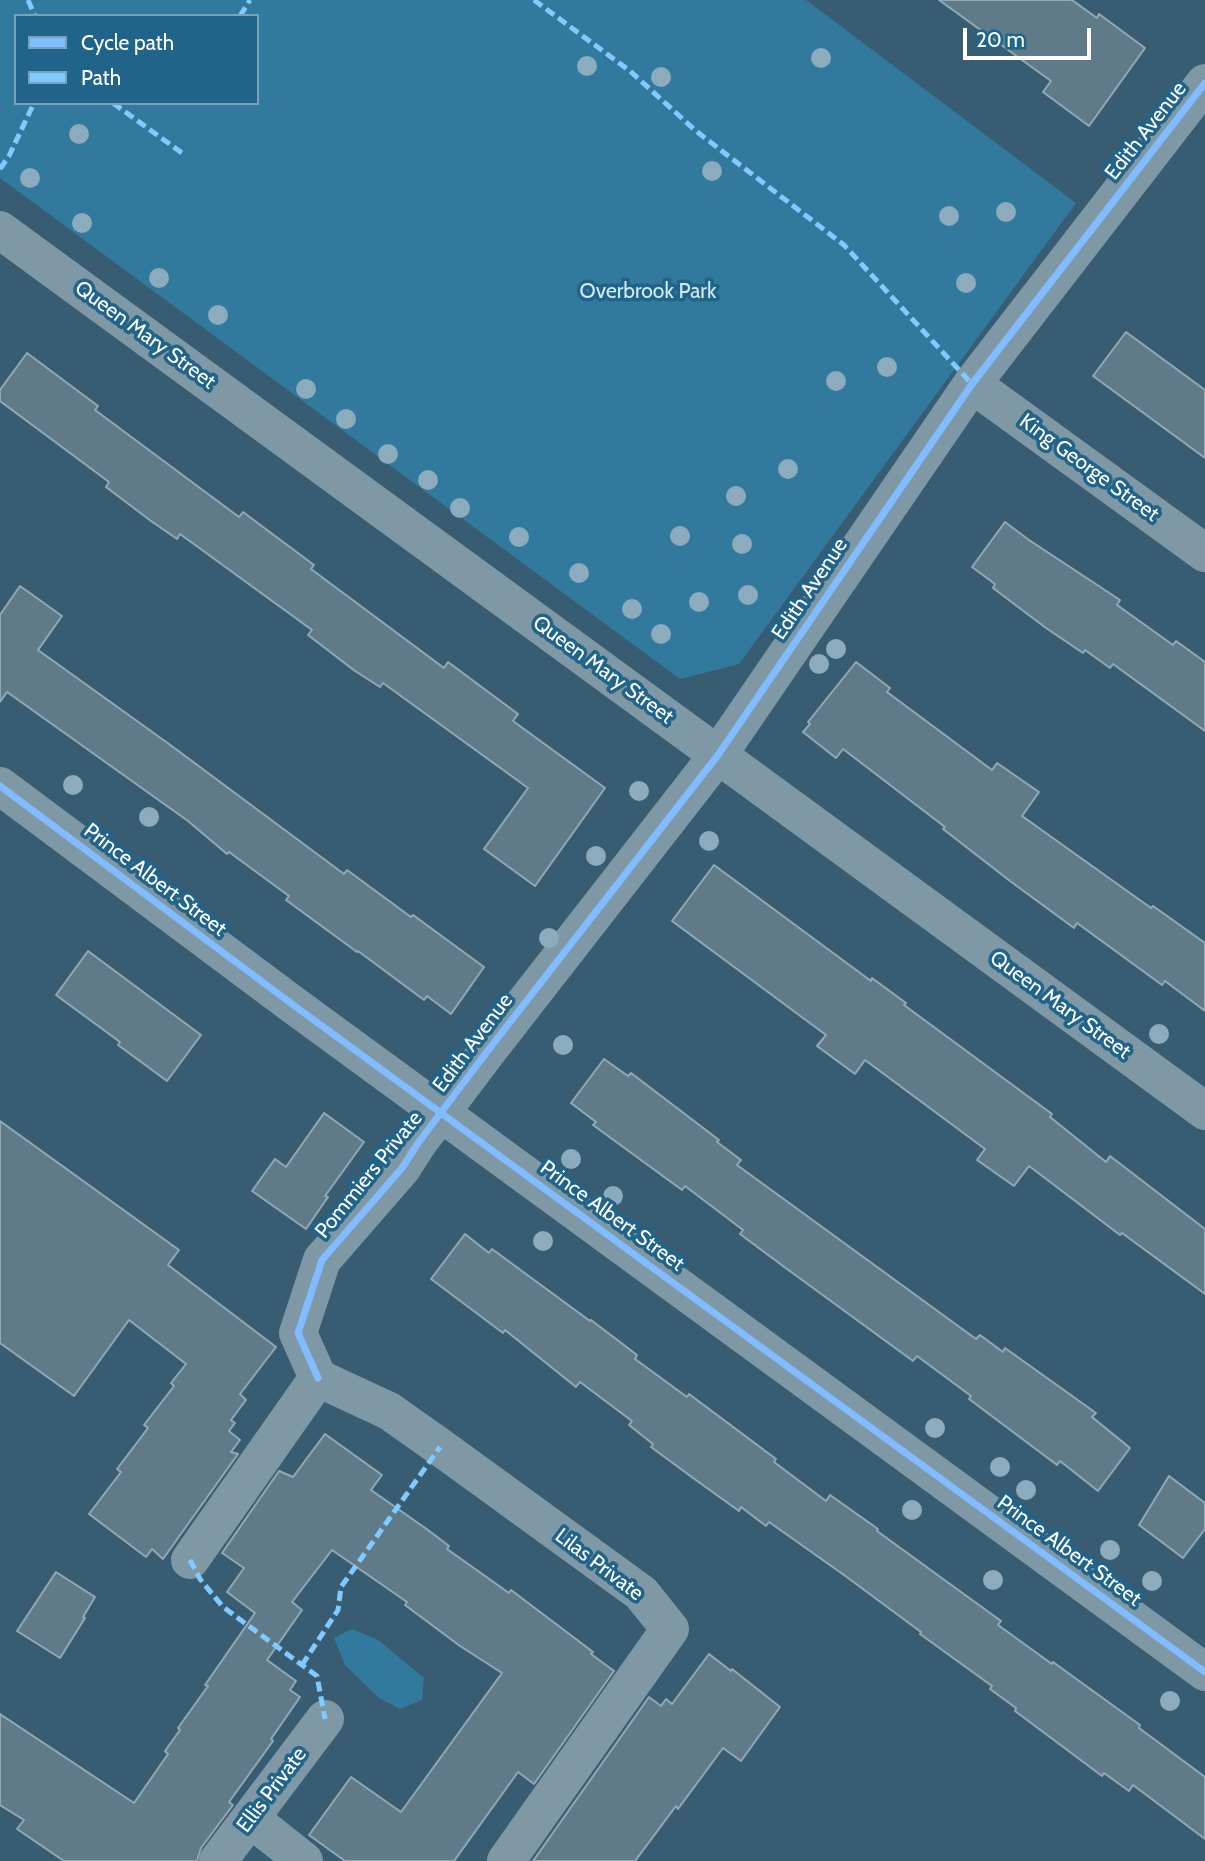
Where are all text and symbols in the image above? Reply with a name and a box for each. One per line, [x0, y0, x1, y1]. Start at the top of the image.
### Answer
legend [14, 14, 259, 105]
scale bar [967, 14, 1095, 58]
text: 20 m [976, 27, 1025, 52]
text: Cycle path [81, 30, 174, 55]
text: Path [81, 65, 121, 90]
street label: Edith Avenue [1100, 77, 1192, 185]
street label: Queen Mary Street [70, 275, 220, 395]
park label: Overbrook Park [580, 279, 716, 305]
street label: King George Street [1014, 409, 1164, 527]
street label: Edith Avenue [767, 533, 853, 645]
street label: Queen Mary Street [528, 610, 678, 730]
street label: Prince Albert Street [79, 818, 231, 942]
street label: Queen Mary Street [985, 945, 1135, 1065]
street label: Edith Avenue [428, 989, 518, 1097]
street label: Pommiers Private [310, 1106, 428, 1244]
street label: Prince Albert Street [535, 1155, 689, 1277]
street label: Prince Albert Street [992, 1490, 1146, 1612]
street label: Lilas Private [550, 1524, 648, 1606]
street label: Ellis Private [232, 1742, 312, 1838]

